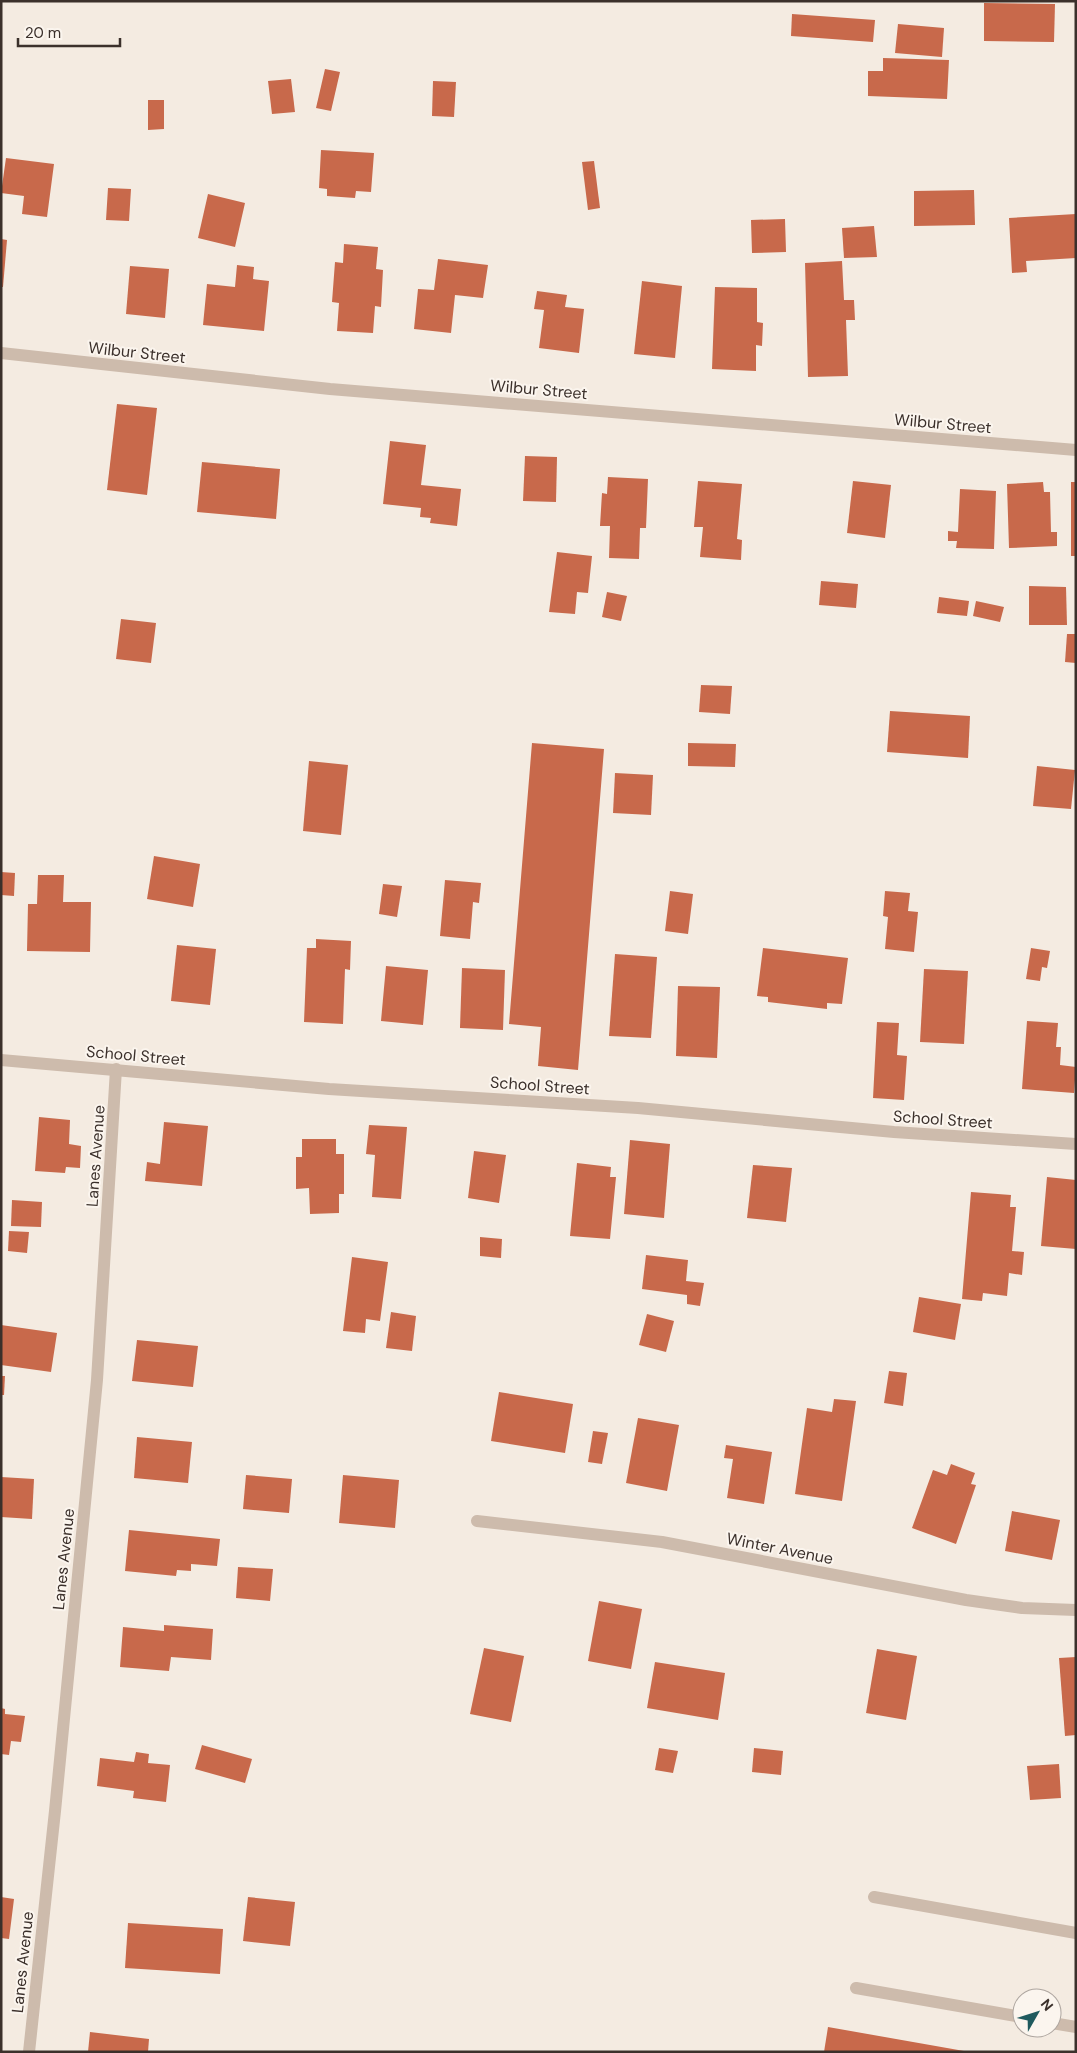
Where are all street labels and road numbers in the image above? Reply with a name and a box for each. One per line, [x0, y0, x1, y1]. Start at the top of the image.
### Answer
street label: Wilbur Street [87, 337, 187, 368]
street label: Wilbur Street [489, 375, 588, 404]
street label: Wilbur Street [893, 409, 992, 438]
street label: School Street [85, 1041, 187, 1070]
street label: School Street [489, 1072, 590, 1099]
street label: Lanes Avenue [81, 1104, 110, 1208]
street label: School Street [892, 1106, 993, 1133]
street label: Lanes Avenue [48, 1507, 79, 1611]
street label: Winter Avenue [725, 1528, 835, 1569]
street label: Lanes Avenue [7, 1910, 38, 2014]

